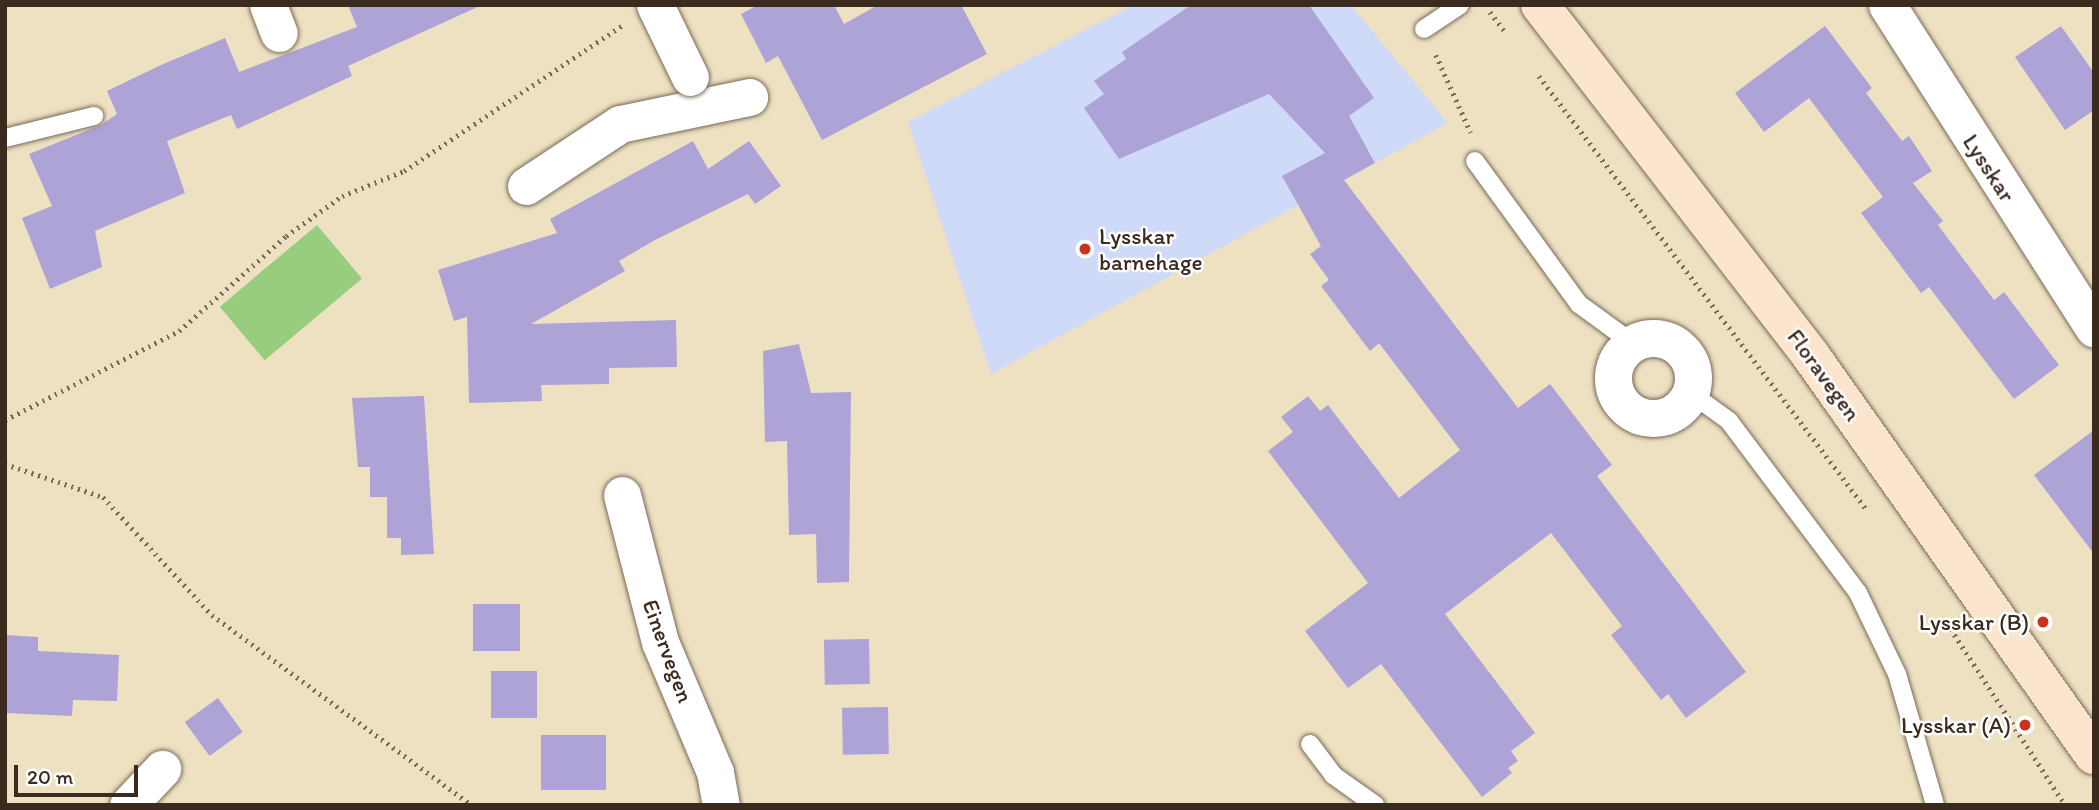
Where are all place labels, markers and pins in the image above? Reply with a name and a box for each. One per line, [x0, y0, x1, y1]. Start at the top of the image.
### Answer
place label: Lysskar barnehage [1099, 222, 1203, 276]
marker: Lysskar barnehage [1077, 241, 1093, 257]
place label: Lysskar (B) [1919, 608, 2029, 636]
marker: Lysskar (B) [2035, 614, 2051, 630]
place label: Lysskar (A) [1901, 711, 2011, 739]
marker: Lysskar (A) [2017, 717, 2033, 733]

